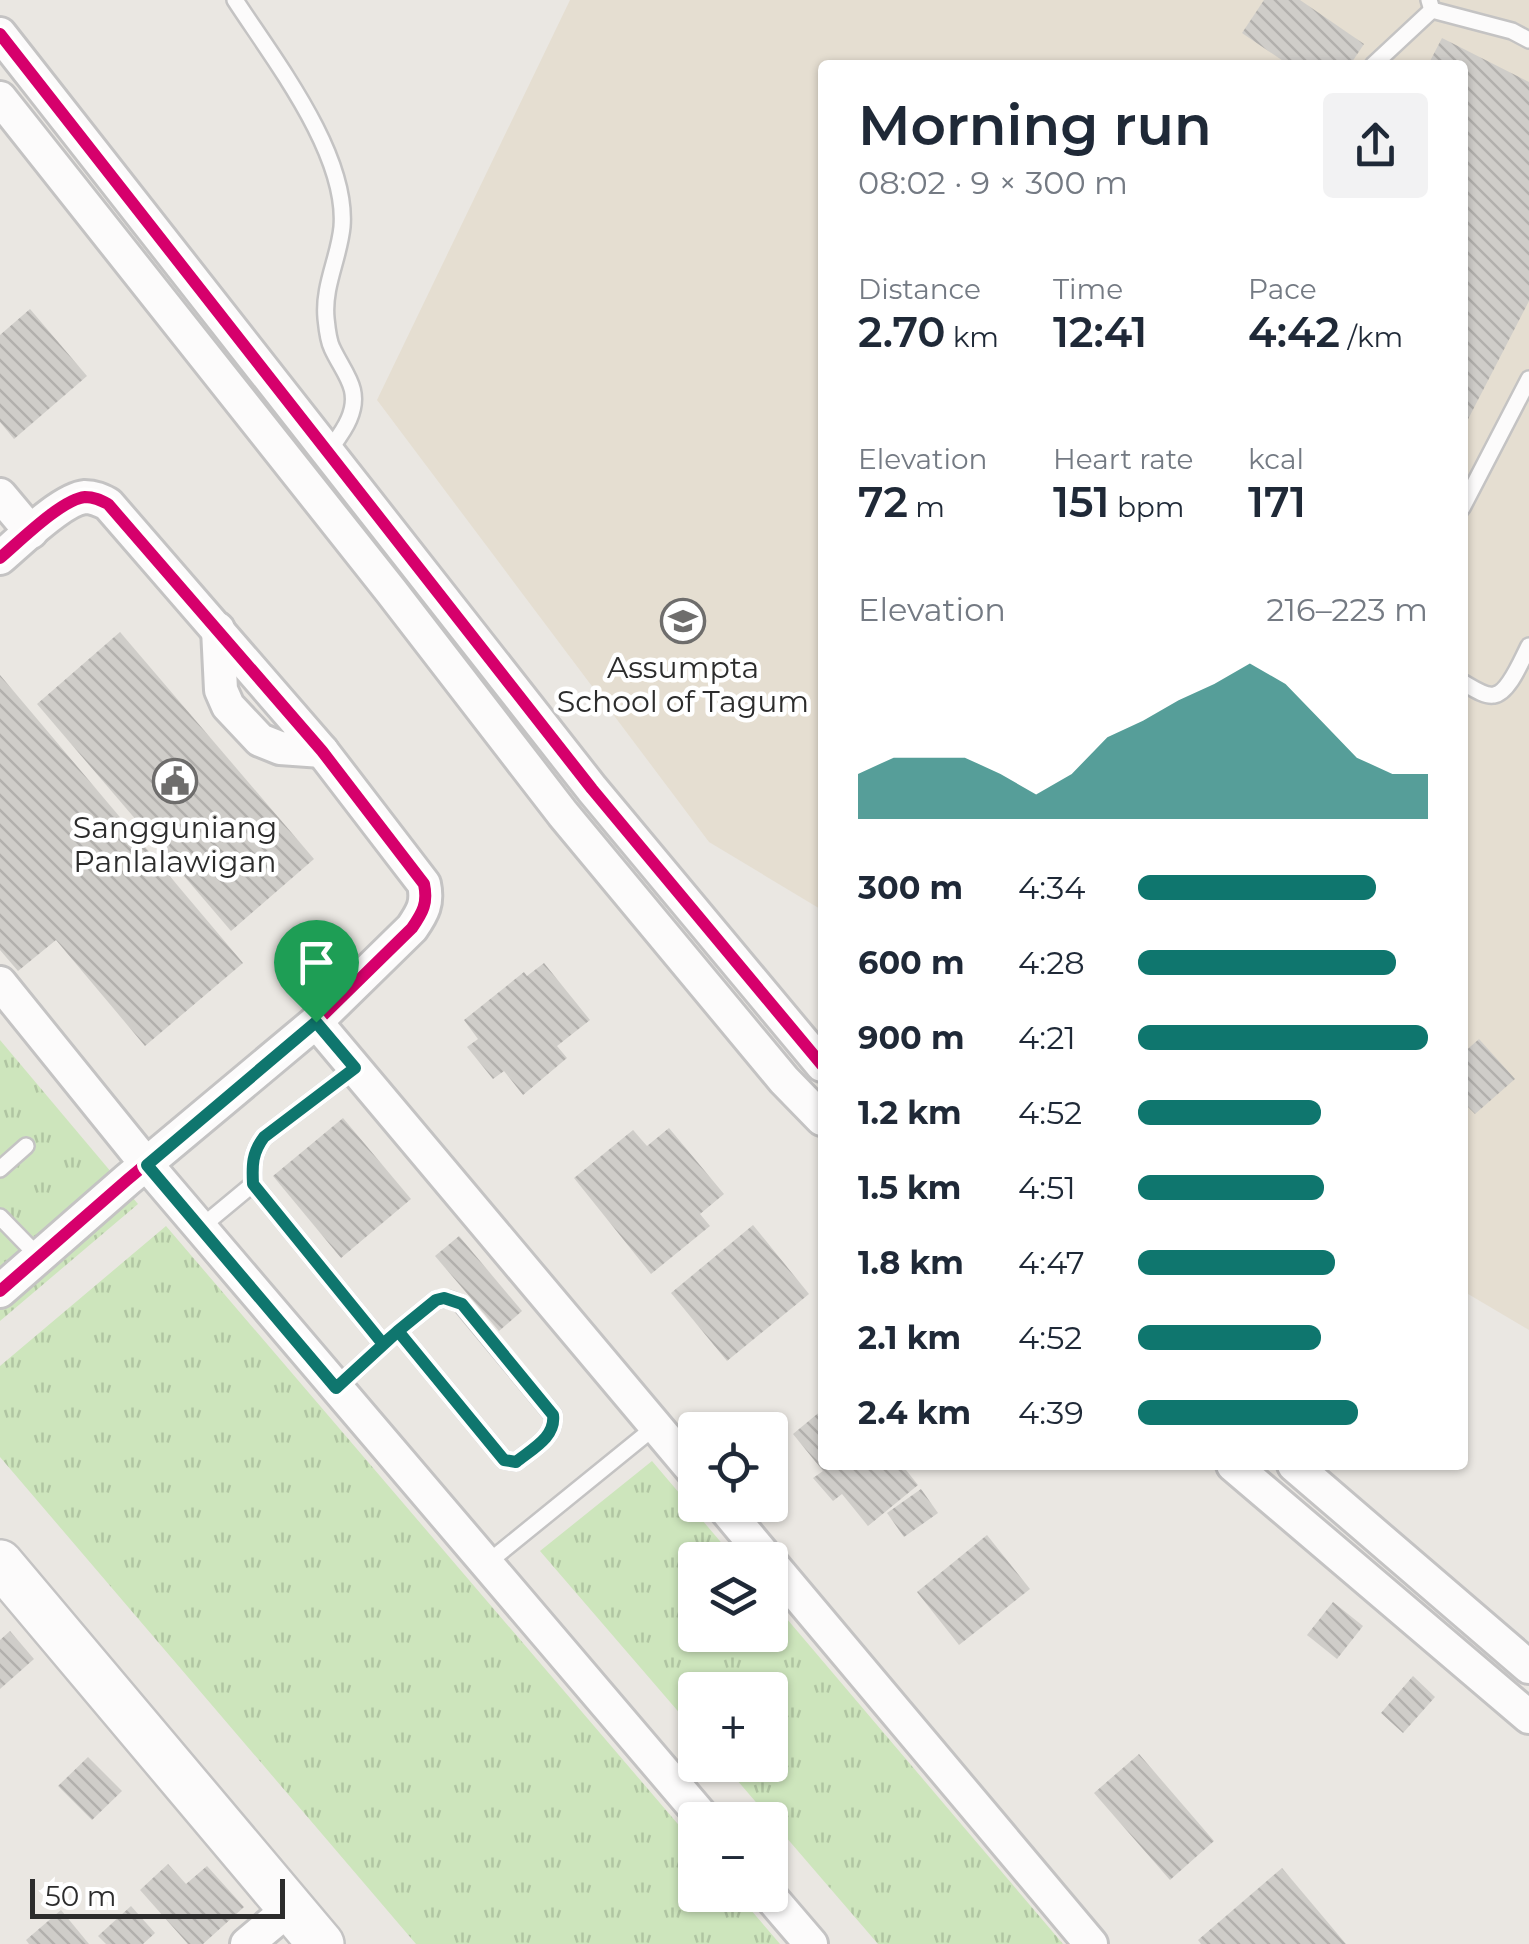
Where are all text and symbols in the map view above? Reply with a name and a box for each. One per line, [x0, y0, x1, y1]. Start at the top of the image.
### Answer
text: Morning run [858, 92, 1212, 159]
button: share [1323, 93, 1428, 198]
text: 08:02 · 9 × 300 m [858, 163, 1128, 202]
text: Distance [858, 272, 981, 306]
text: Time [1053, 272, 1123, 306]
text: Pace [1248, 272, 1317, 306]
text: 2.70 [858, 306, 945, 358]
text: 12:41 [1053, 306, 1147, 358]
text: 4:42 [1248, 306, 1340, 358]
text: km [945, 320, 999, 354]
text: /km [1340, 320, 1403, 354]
text: Elevation [858, 442, 987, 476]
text: Heart rate [1053, 442, 1194, 476]
text: kcal [1248, 442, 1304, 476]
text: 72 [858, 476, 908, 528]
text: 151 [1053, 476, 1110, 528]
text: 171 [1248, 476, 1306, 528]
text: m [908, 490, 945, 524]
text: bpm [1110, 490, 1185, 524]
text: Elevation [858, 590, 1006, 629]
text: 216–223 m [1266, 590, 1428, 629]
school or university icon: Assumpta School of Tagum [660, 598, 706, 644]
place label: Assumpta School of Tagum [557, 649, 809, 720]
public building icon: Sangguniang Panlalawigan [152, 758, 198, 804]
place label: Sangguniang Panlalawigan [73, 809, 277, 880]
text: 300 m [858, 868, 963, 907]
text: 4:34 [1018, 868, 1085, 907]
pin [274, 920, 359, 1023]
icon: arrive [289, 935, 344, 990]
text: 600 m [858, 943, 964, 982]
text: 4:28 [1018, 943, 1085, 982]
text: 900 m [858, 1018, 964, 1057]
text: 4:21 [1018, 1018, 1076, 1057]
text: 1.2 km [858, 1093, 962, 1132]
text: 4:52 [1018, 1093, 1082, 1132]
text: 1.5 km [858, 1168, 961, 1207]
text: 4:51 [1018, 1168, 1076, 1207]
text: 1.8 km [858, 1243, 964, 1282]
text: 4:47 [1018, 1243, 1085, 1282]
text: 2.1 km [858, 1318, 961, 1357]
text: 4:52 [1018, 1318, 1082, 1357]
text: 2.4 km [858, 1393, 971, 1432]
text: 4:39 [1018, 1393, 1084, 1432]
map controls [678, 1412, 788, 1912]
button: locate [678, 1412, 788, 1522]
button: layers [678, 1542, 788, 1652]
button: + [678, 1672, 788, 1782]
button: − [678, 1802, 788, 1912]
scale bar [30, 1874, 285, 1918]
text: 50 m [45, 1879, 116, 1913]

